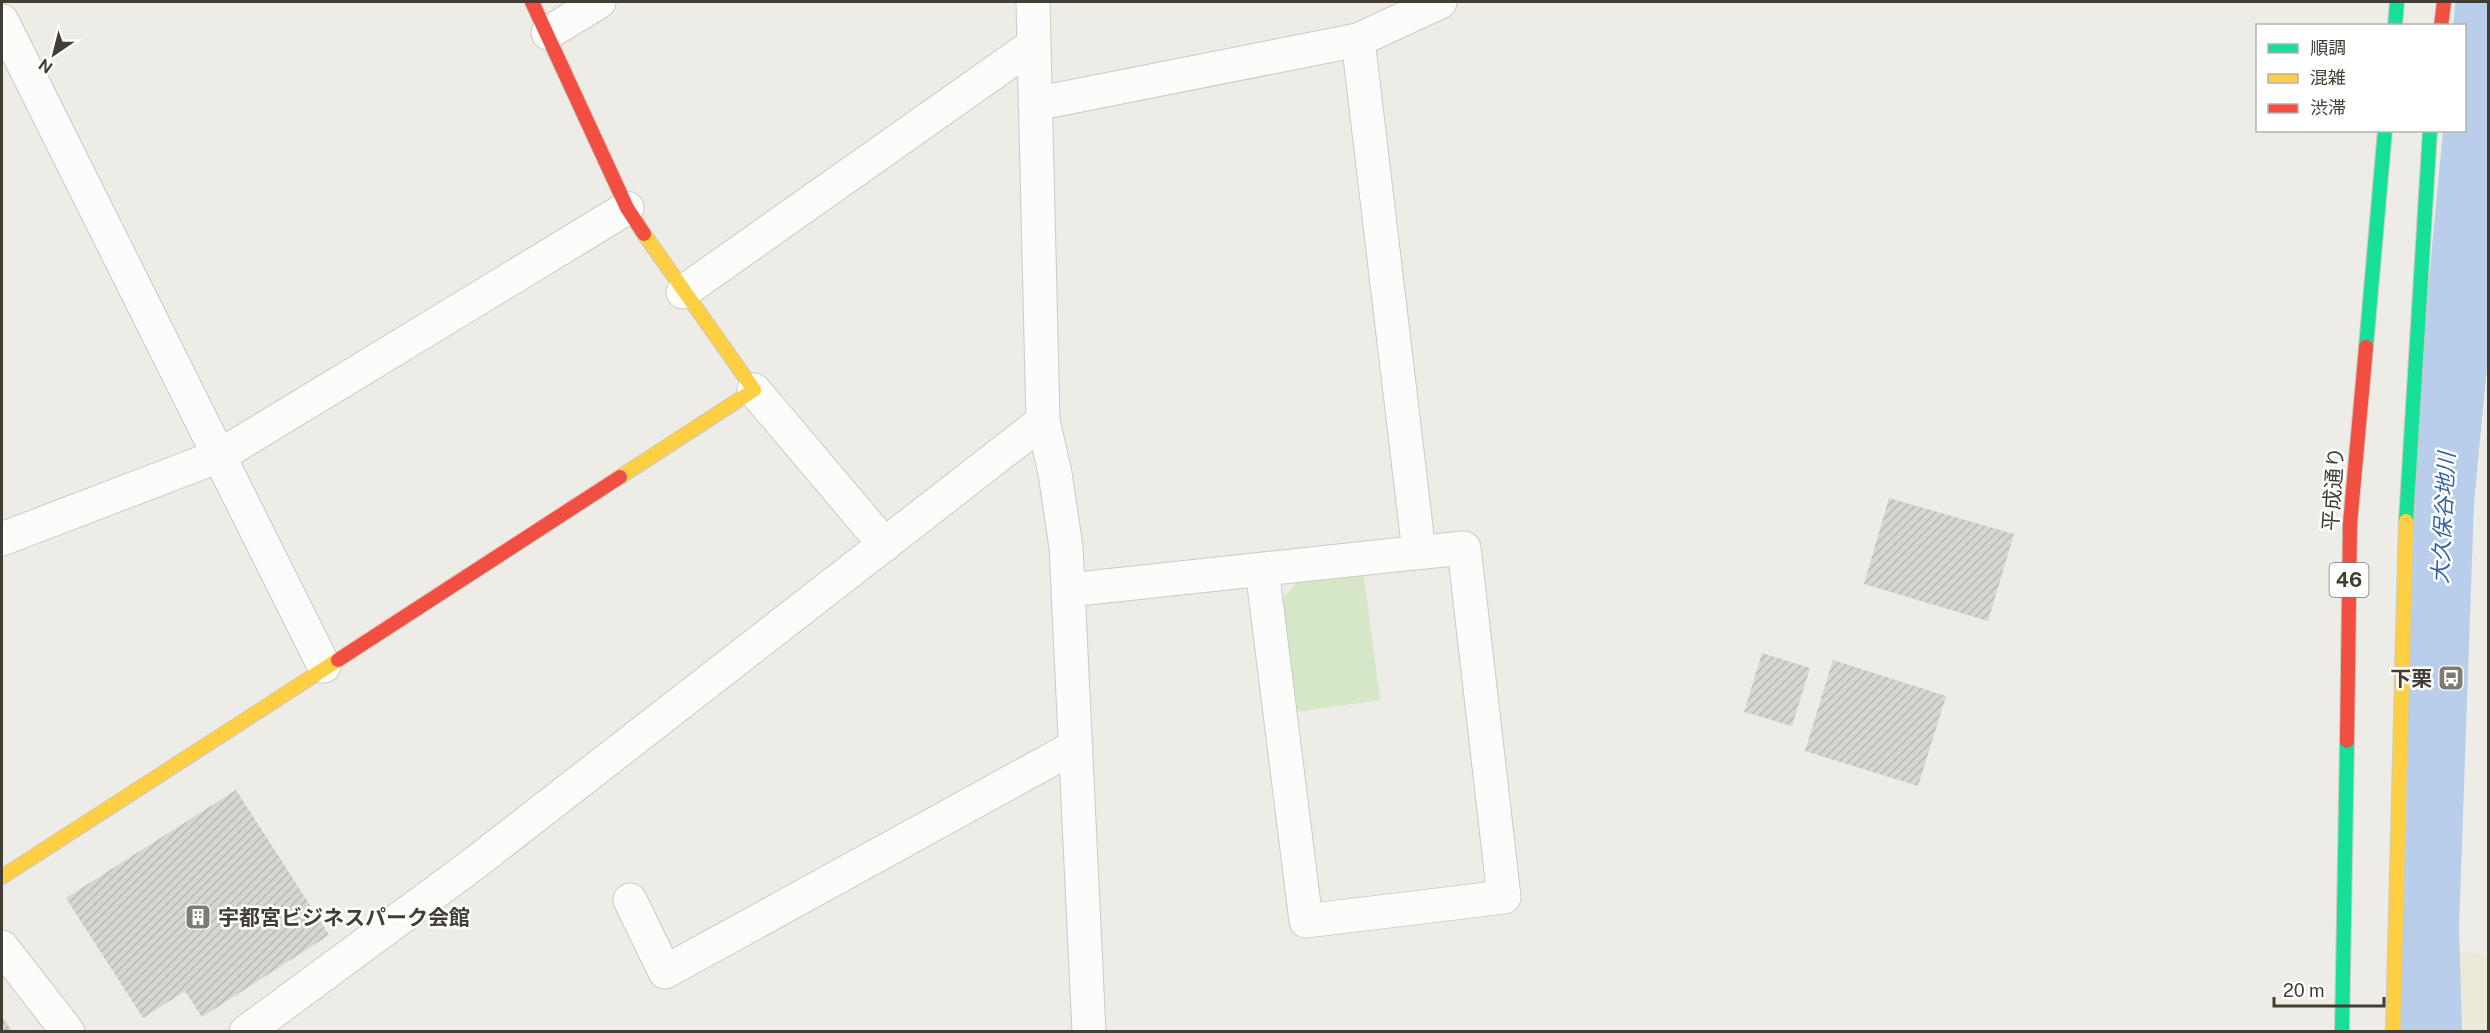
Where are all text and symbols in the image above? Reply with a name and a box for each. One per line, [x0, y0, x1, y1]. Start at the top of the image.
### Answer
north arrow [24, 24, 84, 84]
legend [2256, 24, 2466, 132]
text: 順調 [2310, 37, 2346, 58]
text: N [35, 55, 56, 77]
text: 混雑 [2310, 67, 2346, 88]
text: 渋滞 [2310, 97, 2346, 118]
street label: 平成通り [2318, 446, 2348, 532]
water label: 大久保谷地川 [2427, 449, 2460, 585]
road number: 46 [2330, 563, 2368, 597]
bus stop icon: 下栗 [2436, 663, 2466, 693]
place label: 下栗 [2390, 666, 2432, 691]
building icon: 宇都宮ビジネスパーク会館 [183, 902, 213, 932]
place label: 宇都宮ビジネスパーク会館 [218, 905, 470, 930]
scale bar [2274, 970, 2384, 1008]
text: 20 m [2283, 980, 2325, 1001]

